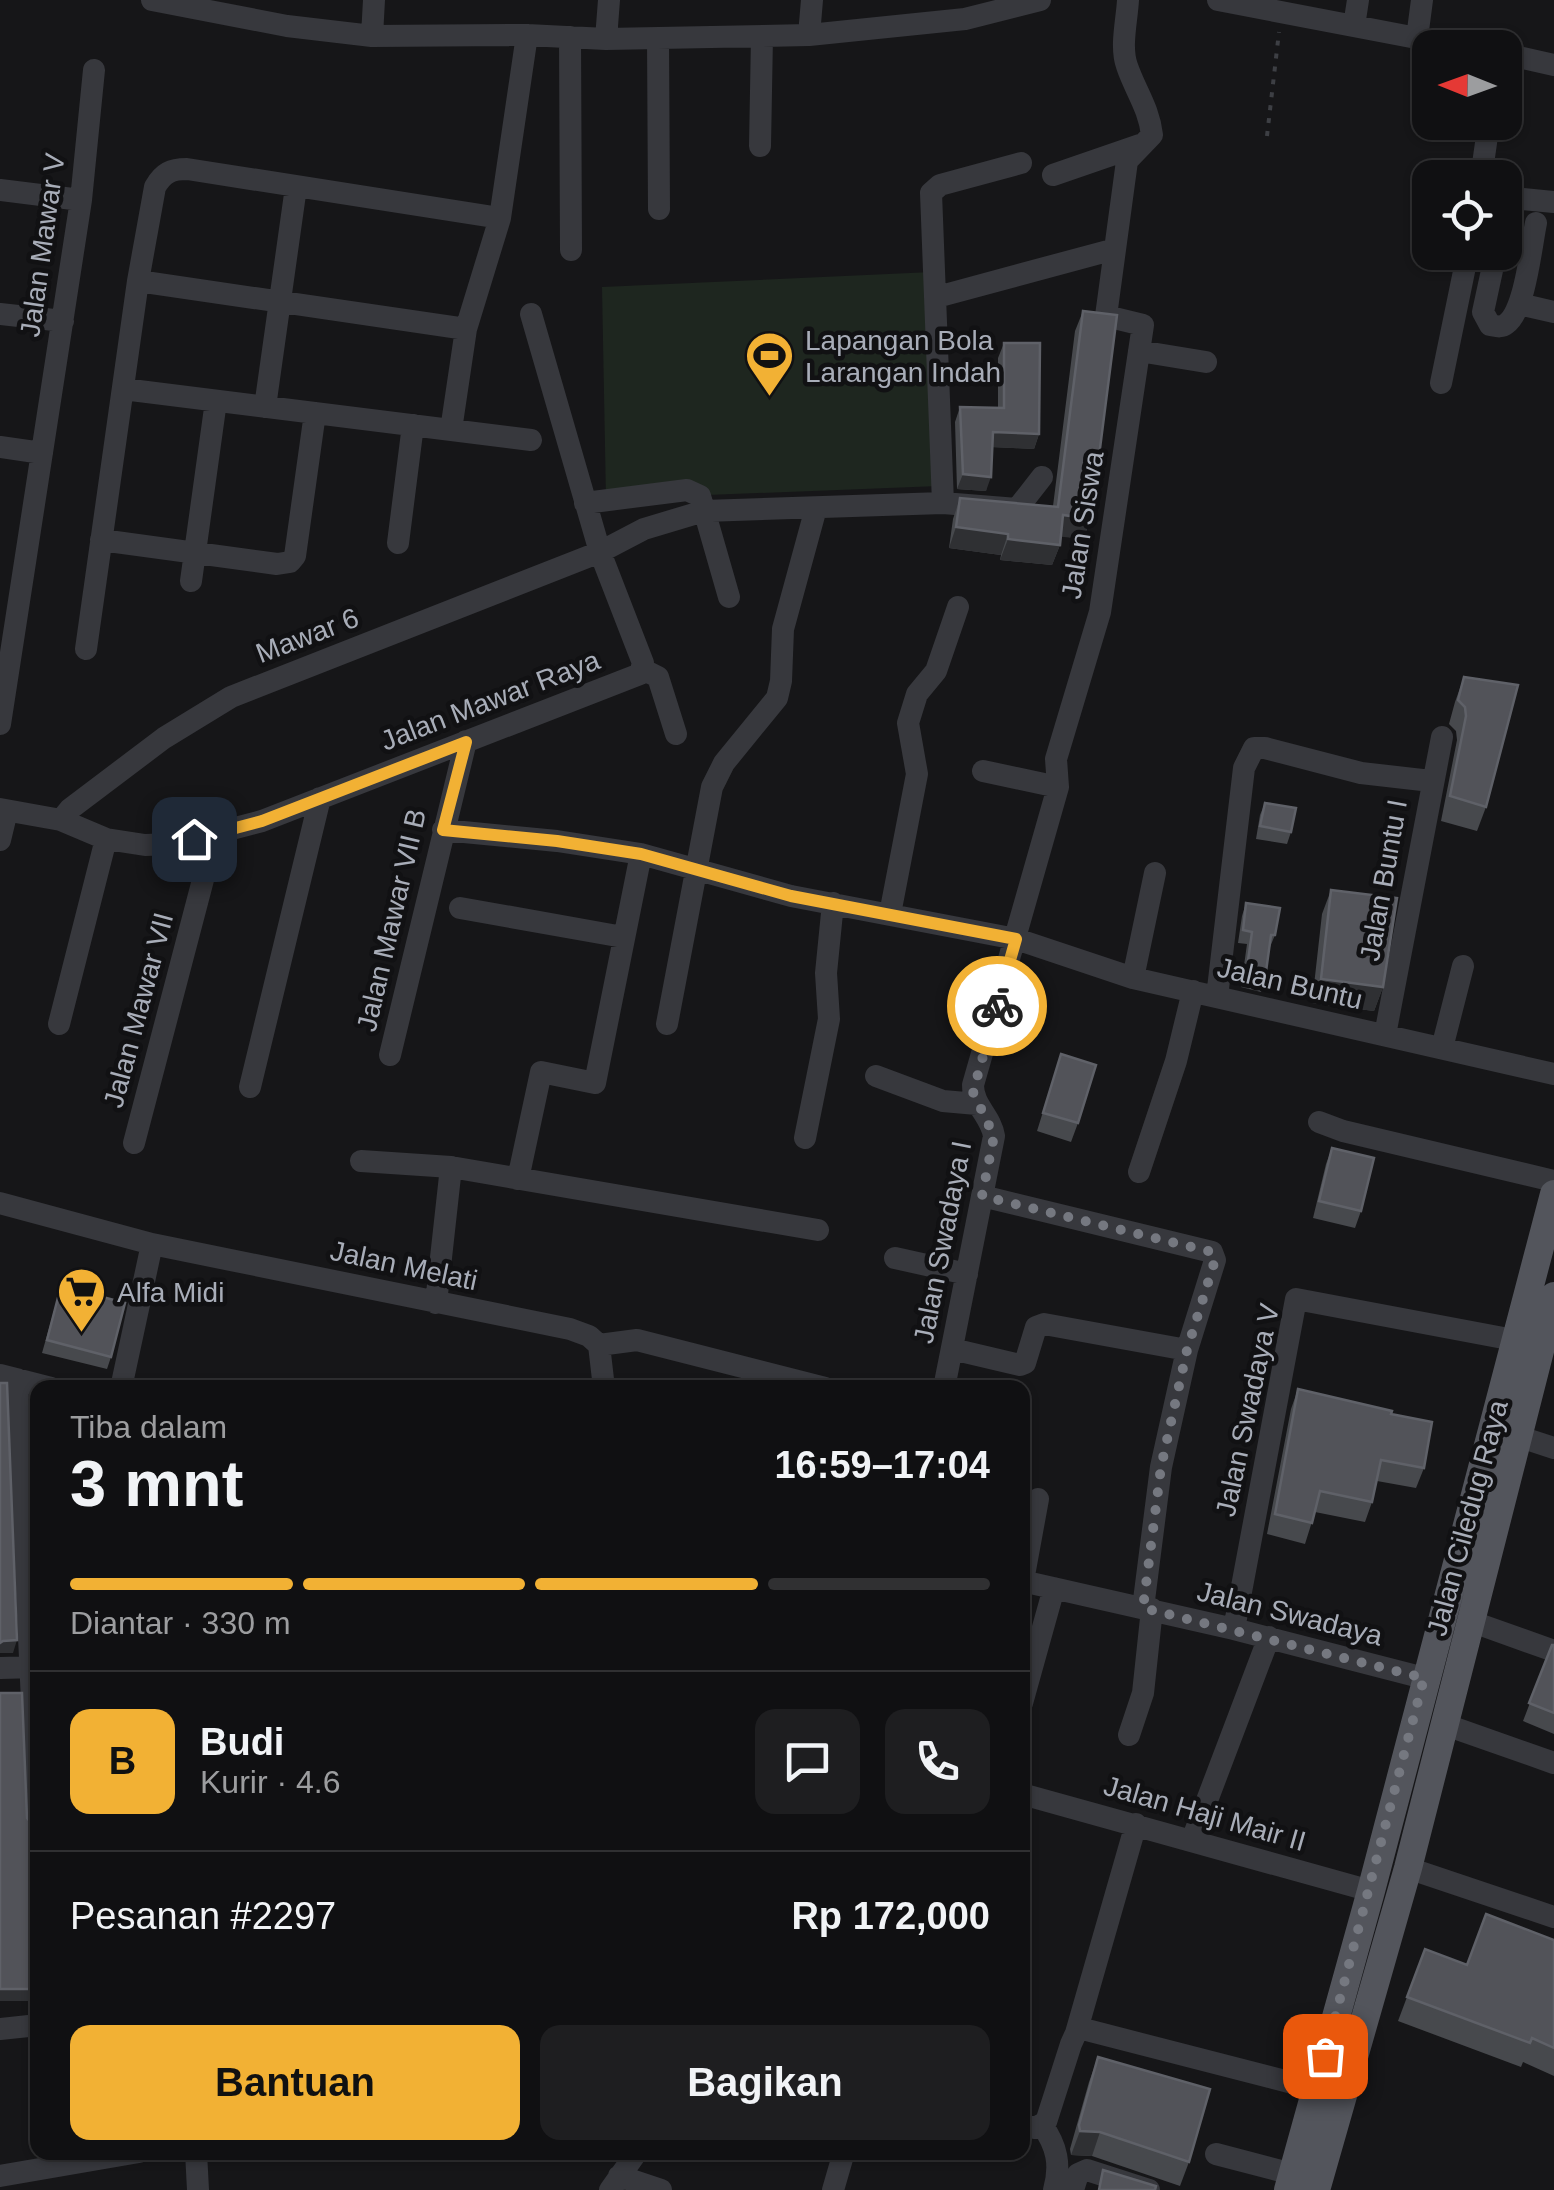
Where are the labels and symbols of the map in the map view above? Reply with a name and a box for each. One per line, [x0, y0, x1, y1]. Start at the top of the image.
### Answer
north arrow [1412, 30, 1522, 140]
street label: Jalan Mawar V [14, 151, 71, 339]
place label: Lapangan Bola Larangan Indah [805, 325, 1001, 388]
sports icon: Lapangan Bola Larangan Indah [744, 330, 796, 398]
street label: Jalan Siswa [1055, 448, 1110, 601]
street label: Mawar 6 [252, 602, 363, 669]
street label: Jalan Mawar Raya [376, 644, 604, 756]
pin [152, 797, 237, 882]
street label: Jalan Buntu I [1354, 797, 1413, 963]
street label: Jalan Mawar VII B [351, 806, 432, 1034]
street label: Jalan Mawar VII [98, 909, 179, 1111]
street label: Jalan Buntu [1214, 952, 1365, 1015]
courier [947, 956, 1047, 1056]
street label: Jalan Swadaya I [908, 1138, 977, 1346]
street label: Jalan Melati [328, 1235, 480, 1296]
supermarket icon: Alfa Midi [56, 1266, 108, 1334]
place label: Alfa Midi [117, 1277, 224, 1308]
street label: Jalan Swadaya V [1210, 1301, 1285, 1519]
street label: Jalan Ciledug Raya [1421, 1396, 1514, 1639]
street label: Jalan Swadaya [1194, 1575, 1386, 1652]
street label: Jalan Haji Mair II [1100, 1770, 1309, 1857]
pin [1283, 2014, 1368, 2099]

